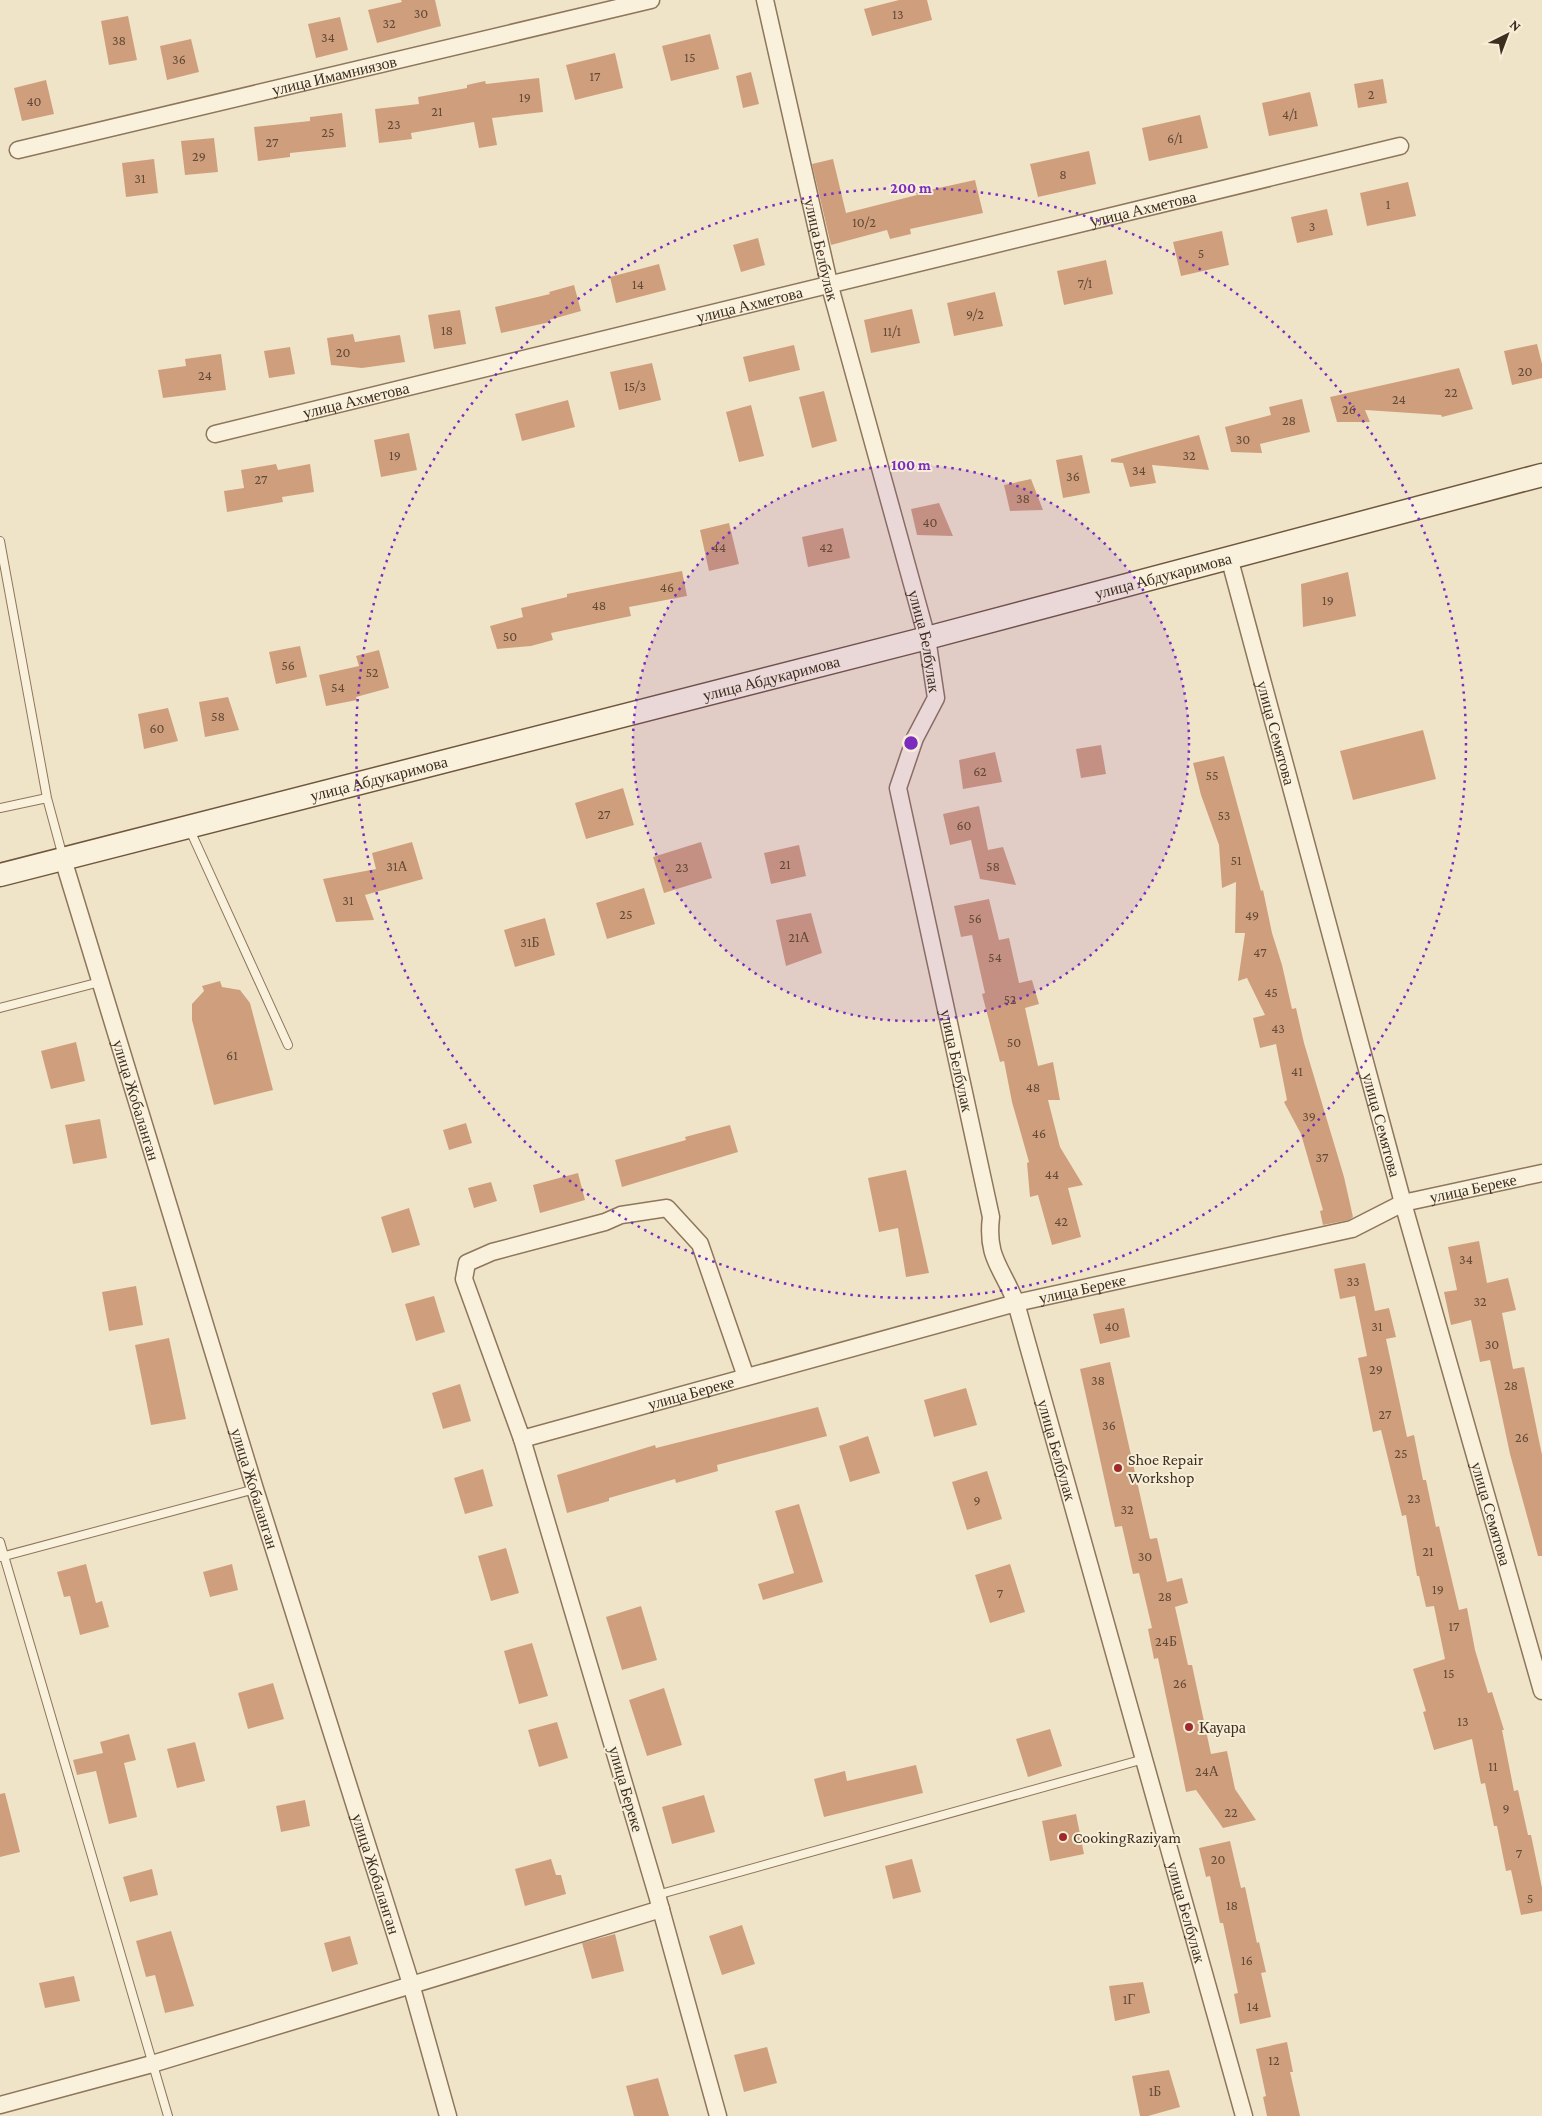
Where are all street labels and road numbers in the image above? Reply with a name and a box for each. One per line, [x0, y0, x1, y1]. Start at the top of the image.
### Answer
street label: улица Имамниязов [270, 52, 399, 99]
street label: улица Ахметова [1088, 187, 1198, 231]
street label: улица Белбулак [801, 197, 842, 303]
street label: улица Ахметова [695, 283, 804, 326]
street label: улица Ахметова [301, 379, 411, 422]
street label: улица Абдукаримова [1093, 549, 1233, 603]
street label: улица Белбулак [905, 588, 944, 694]
street label: улица Абдукаримова [701, 652, 842, 704]
street label: улица Семятова [1253, 679, 1298, 787]
street label: улица Абдукаримова [308, 752, 449, 805]
street label: улица Белбулак [937, 1008, 977, 1114]
street label: улица Жобаланган [109, 1038, 163, 1163]
street label: улица Семятова [1359, 1071, 1404, 1179]
street label: улица Береке [1428, 1170, 1518, 1207]
street label: улица Береке [1037, 1271, 1127, 1307]
street label: улица Береке [646, 1373, 736, 1413]
street label: улица Белбулак [1034, 1397, 1080, 1503]
street label: улица Жобаланган [227, 1426, 282, 1551]
street label: улица Семятова [1468, 1460, 1514, 1568]
street label: улица Береке [605, 1744, 646, 1834]
street label: улица Жобаланган [348, 1811, 403, 1936]
street label: улица Белбулак [1164, 1860, 1209, 1965]

